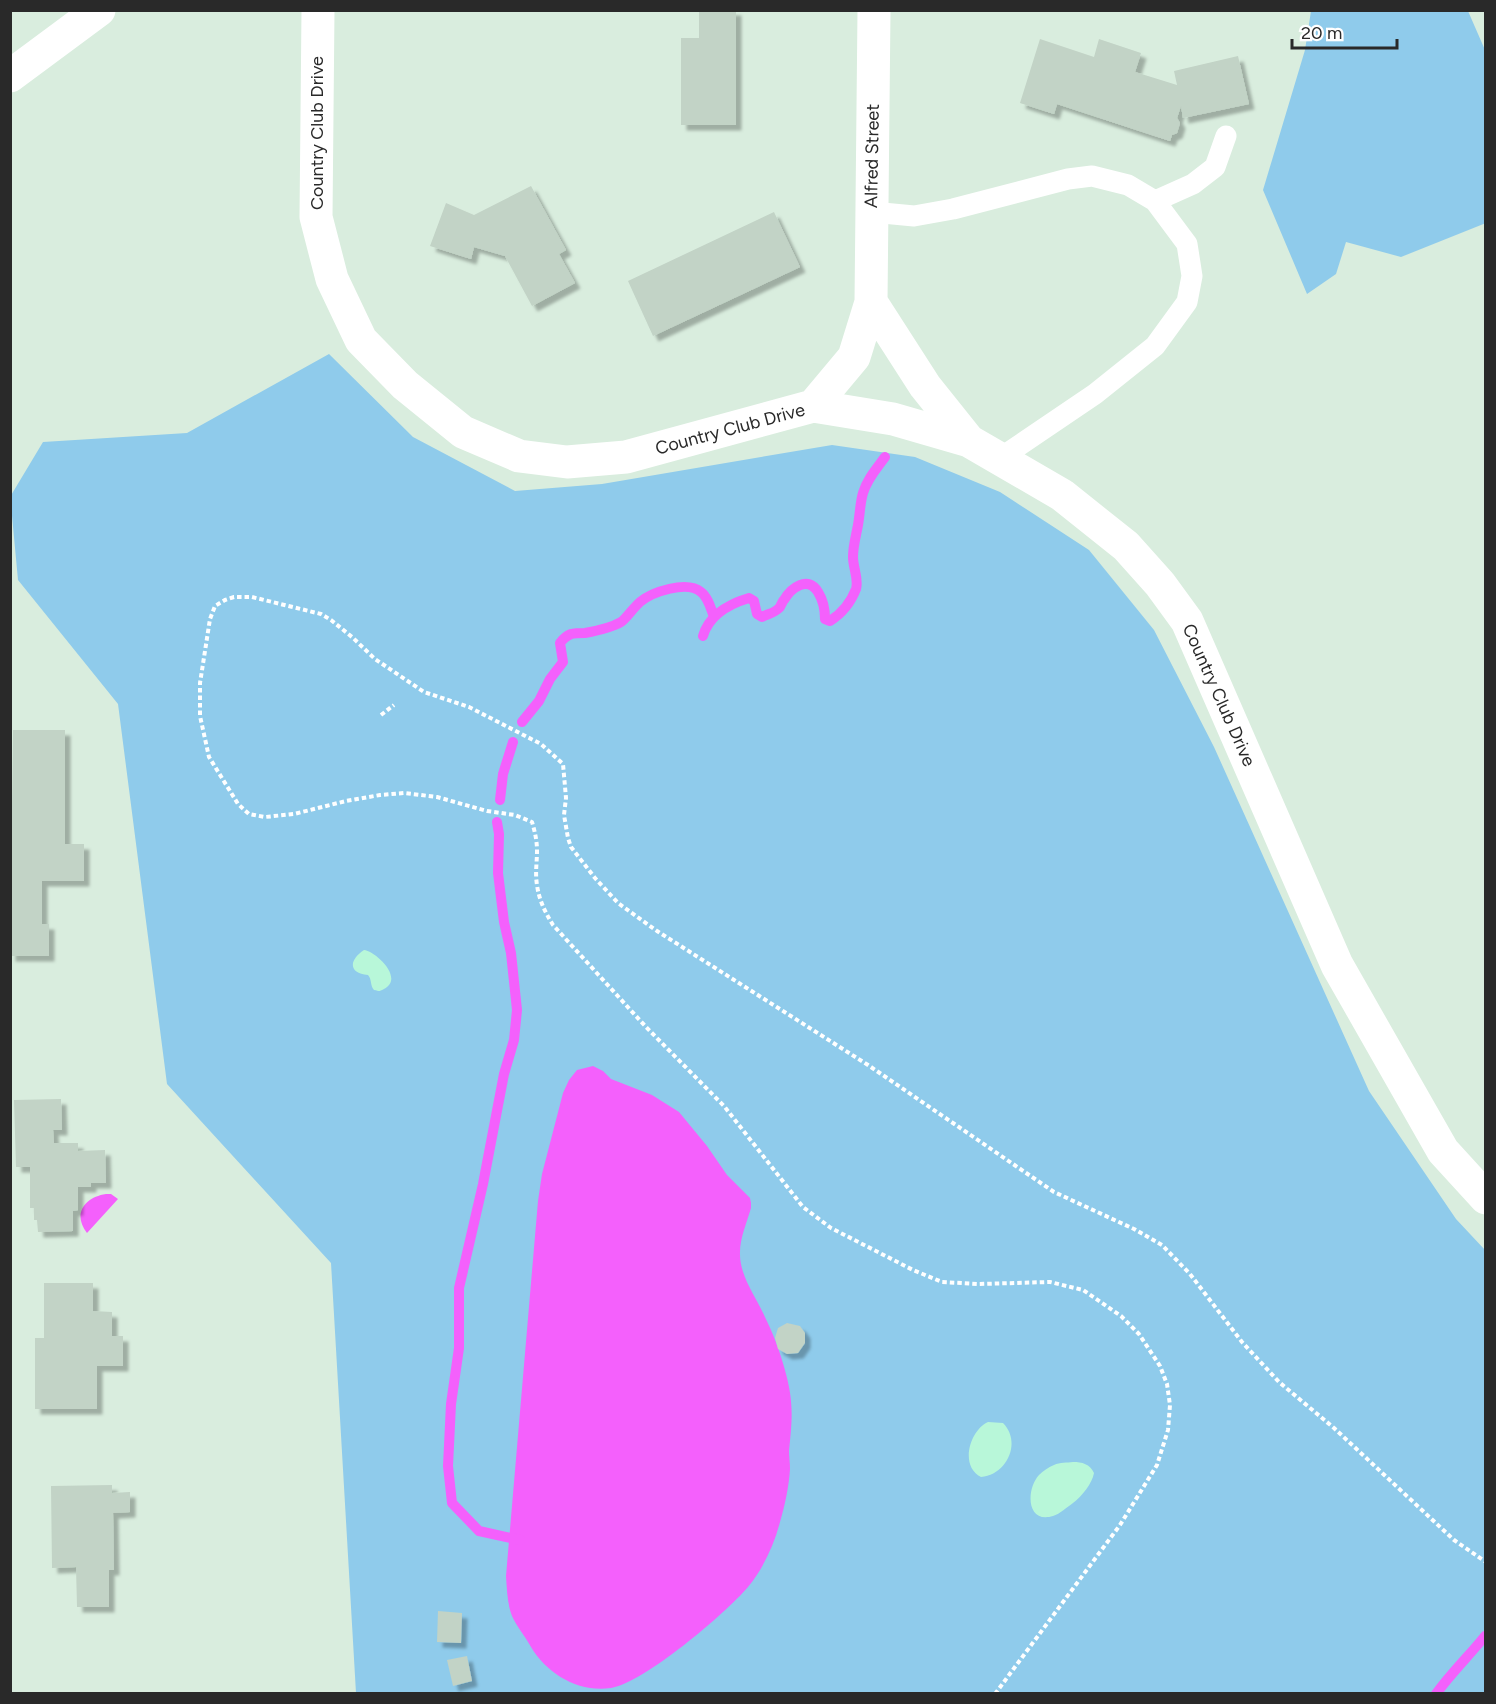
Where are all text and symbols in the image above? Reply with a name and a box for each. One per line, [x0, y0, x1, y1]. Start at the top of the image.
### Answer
scale bar [1292, 12, 1397, 50]
text: 20 m [1301, 22, 1342, 44]
street label: Country Club Drive [306, 56, 328, 210]
street label: Alfred Street [860, 104, 884, 208]
street label: Country Club Drive [653, 398, 807, 460]
street label: Country Club Drive [1178, 620, 1260, 770]

